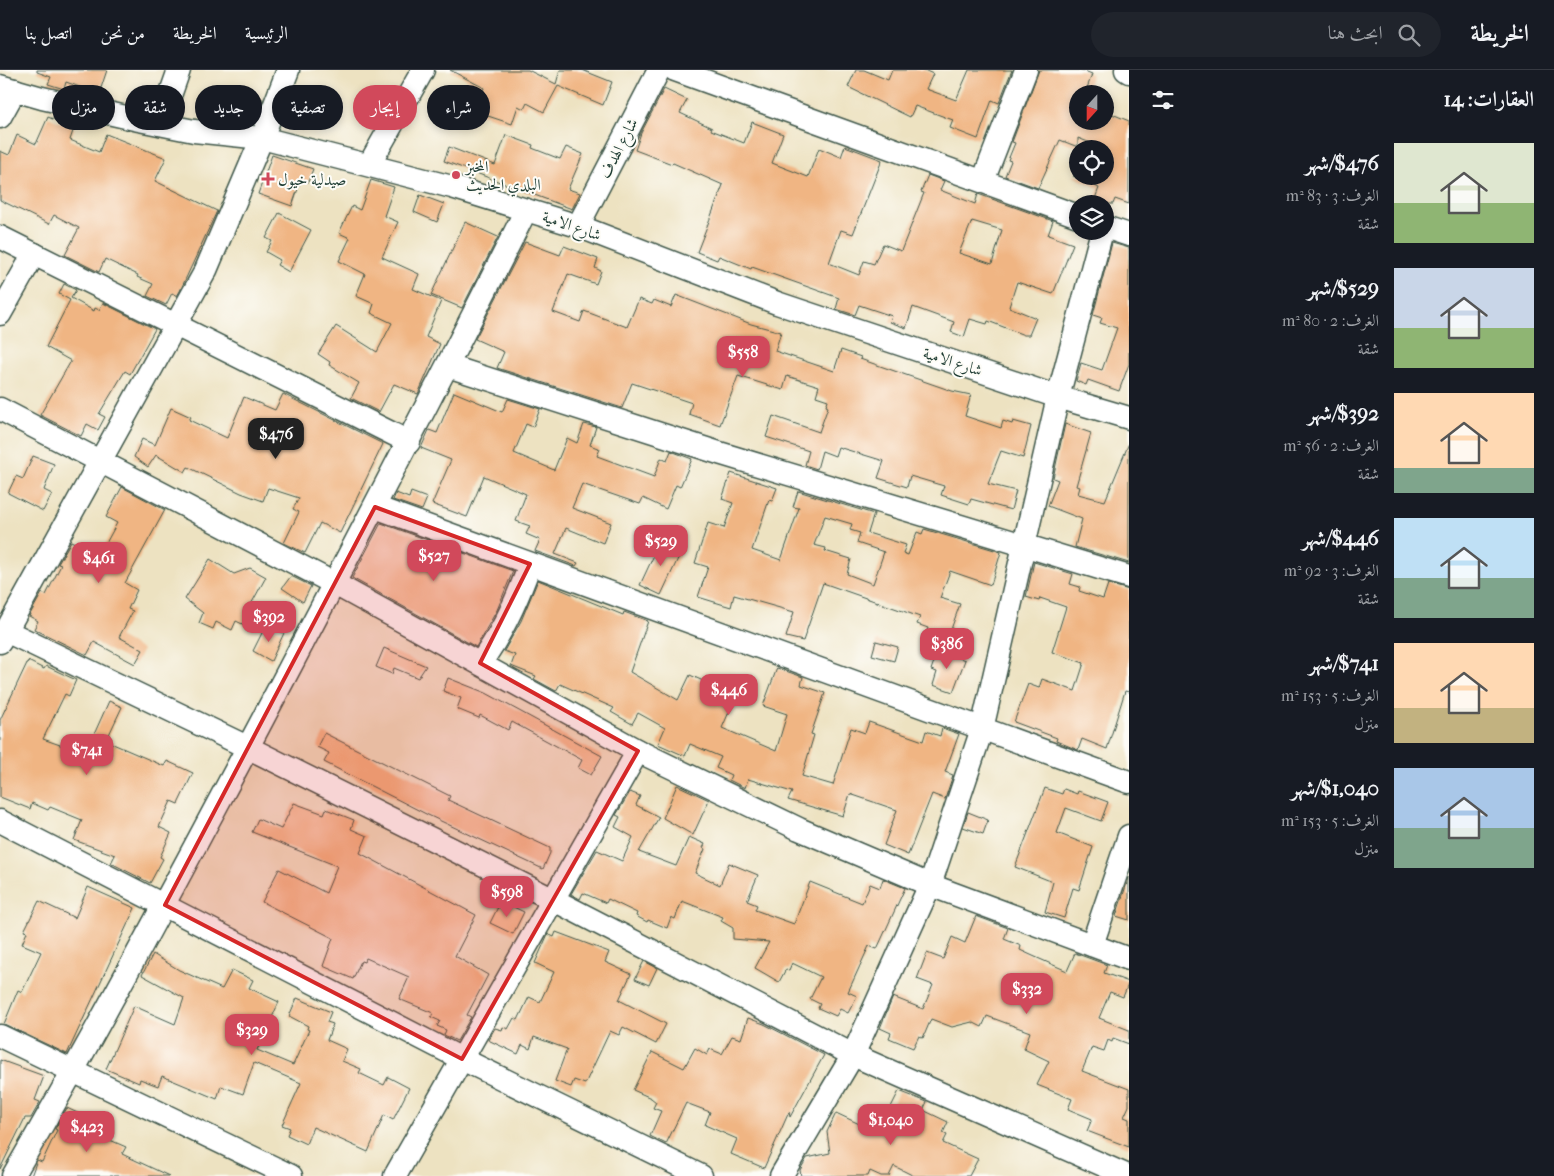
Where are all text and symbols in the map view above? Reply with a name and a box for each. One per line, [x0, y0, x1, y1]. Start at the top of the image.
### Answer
search box [1091, 12, 1441, 57]
text: الخريطة [1471, 19, 1529, 47]
icon: search [1395, 21, 1423, 49]
text: ابحث هنا [1328, 22, 1383, 44]
text: اتصل بنا [25, 23, 72, 44]
text: من نحن [100, 23, 145, 44]
text: الخريطة [173, 23, 217, 44]
text: الرئيسية [245, 23, 288, 44]
chip: منزل [52, 85, 115, 130]
chip: شقة [125, 85, 185, 130]
chip: جديد [195, 85, 262, 130]
chip: تصفية [272, 85, 343, 130]
chip: إيجار [353, 85, 417, 130]
chip: شراء [427, 85, 490, 130]
north arrow [1069, 85, 1114, 130]
map controls [1069, 85, 1114, 240]
icon: filters [1149, 86, 1177, 114]
text: العقارات: 14 [1443, 87, 1534, 111]
street label: شارع الهدف [595, 115, 645, 183]
button: locate [1069, 140, 1114, 185]
text: $476/شهر [1305, 151, 1379, 175]
place label: المخبز البلدي الحديث [464, 157, 541, 197]
icon: home [1434, 163, 1494, 223]
marker: المخبز البلدي الحديث [450, 169, 462, 181]
place label: صيدلية خيول [278, 170, 346, 190]
marker: صيدلية خيول [262, 173, 274, 185]
text: الغرف: 3 · 83 m² [1286, 186, 1379, 205]
button: layers [1069, 195, 1114, 240]
street label: شارع الامية [539, 207, 604, 248]
text: شقة [1358, 214, 1379, 233]
text: $529/شهر [1307, 276, 1379, 300]
icon: home [1434, 288, 1494, 348]
text: الغرف: 2 · 80 m² [1282, 311, 1379, 330]
pin: $558 [713, 336, 773, 378]
text: شقة [1358, 339, 1379, 358]
text: $558 [728, 342, 758, 361]
street label: شارع الامية [920, 343, 985, 384]
text: $392/شهر [1308, 401, 1379, 425]
icon: home [1434, 413, 1494, 473]
pin: $476 [246, 418, 306, 460]
text: $476 [259, 424, 293, 443]
text: الغرف: 2 · 56 m² [1283, 436, 1379, 455]
text: شقة [1358, 464, 1379, 483]
pin: $529 [631, 524, 691, 567]
text: $446/شهر [1302, 526, 1379, 550]
text: $529 [645, 531, 677, 550]
icon: home [1434, 538, 1494, 598]
pin: $527 [404, 540, 464, 582]
pin: $461 [69, 542, 129, 584]
text: $527 [418, 546, 450, 565]
text: $461 [83, 548, 115, 567]
text: الغرف: 3 · 92 m² [1284, 561, 1379, 580]
text: شقة [1358, 589, 1379, 608]
pin: $392 [239, 600, 299, 643]
text: $392 [253, 607, 285, 626]
pin: $386 [917, 628, 977, 670]
text: $386 [931, 634, 963, 653]
text: $741/شهر [1309, 651, 1379, 675]
icon: home [1434, 663, 1494, 723]
pin: $446 [699, 674, 759, 716]
text: $446 [711, 680, 747, 699]
text: الغرف: 5 · 153 m² [1281, 686, 1379, 705]
text: منزل [1354, 714, 1379, 733]
pin: $741 [57, 734, 117, 776]
text: $741 [71, 740, 103, 759]
text: $1,040/شهر [1291, 776, 1379, 800]
icon: home [1434, 788, 1494, 848]
text: الغرف: 5 · 153 m² [1281, 811, 1379, 830]
text: منزل [1354, 839, 1379, 858]
pin: $598 [477, 876, 537, 918]
text: $598 [491, 882, 523, 901]
pin: $332 [997, 972, 1057, 1015]
text: $332 [1012, 979, 1042, 998]
pin: $329 [222, 1014, 282, 1056]
text: $329 [236, 1020, 268, 1039]
pin: $1,040 [850, 1104, 932, 1146]
pin: $423 [57, 1110, 117, 1153]
text: $1,040 [869, 1110, 913, 1129]
text: $423 [70, 1117, 104, 1136]

